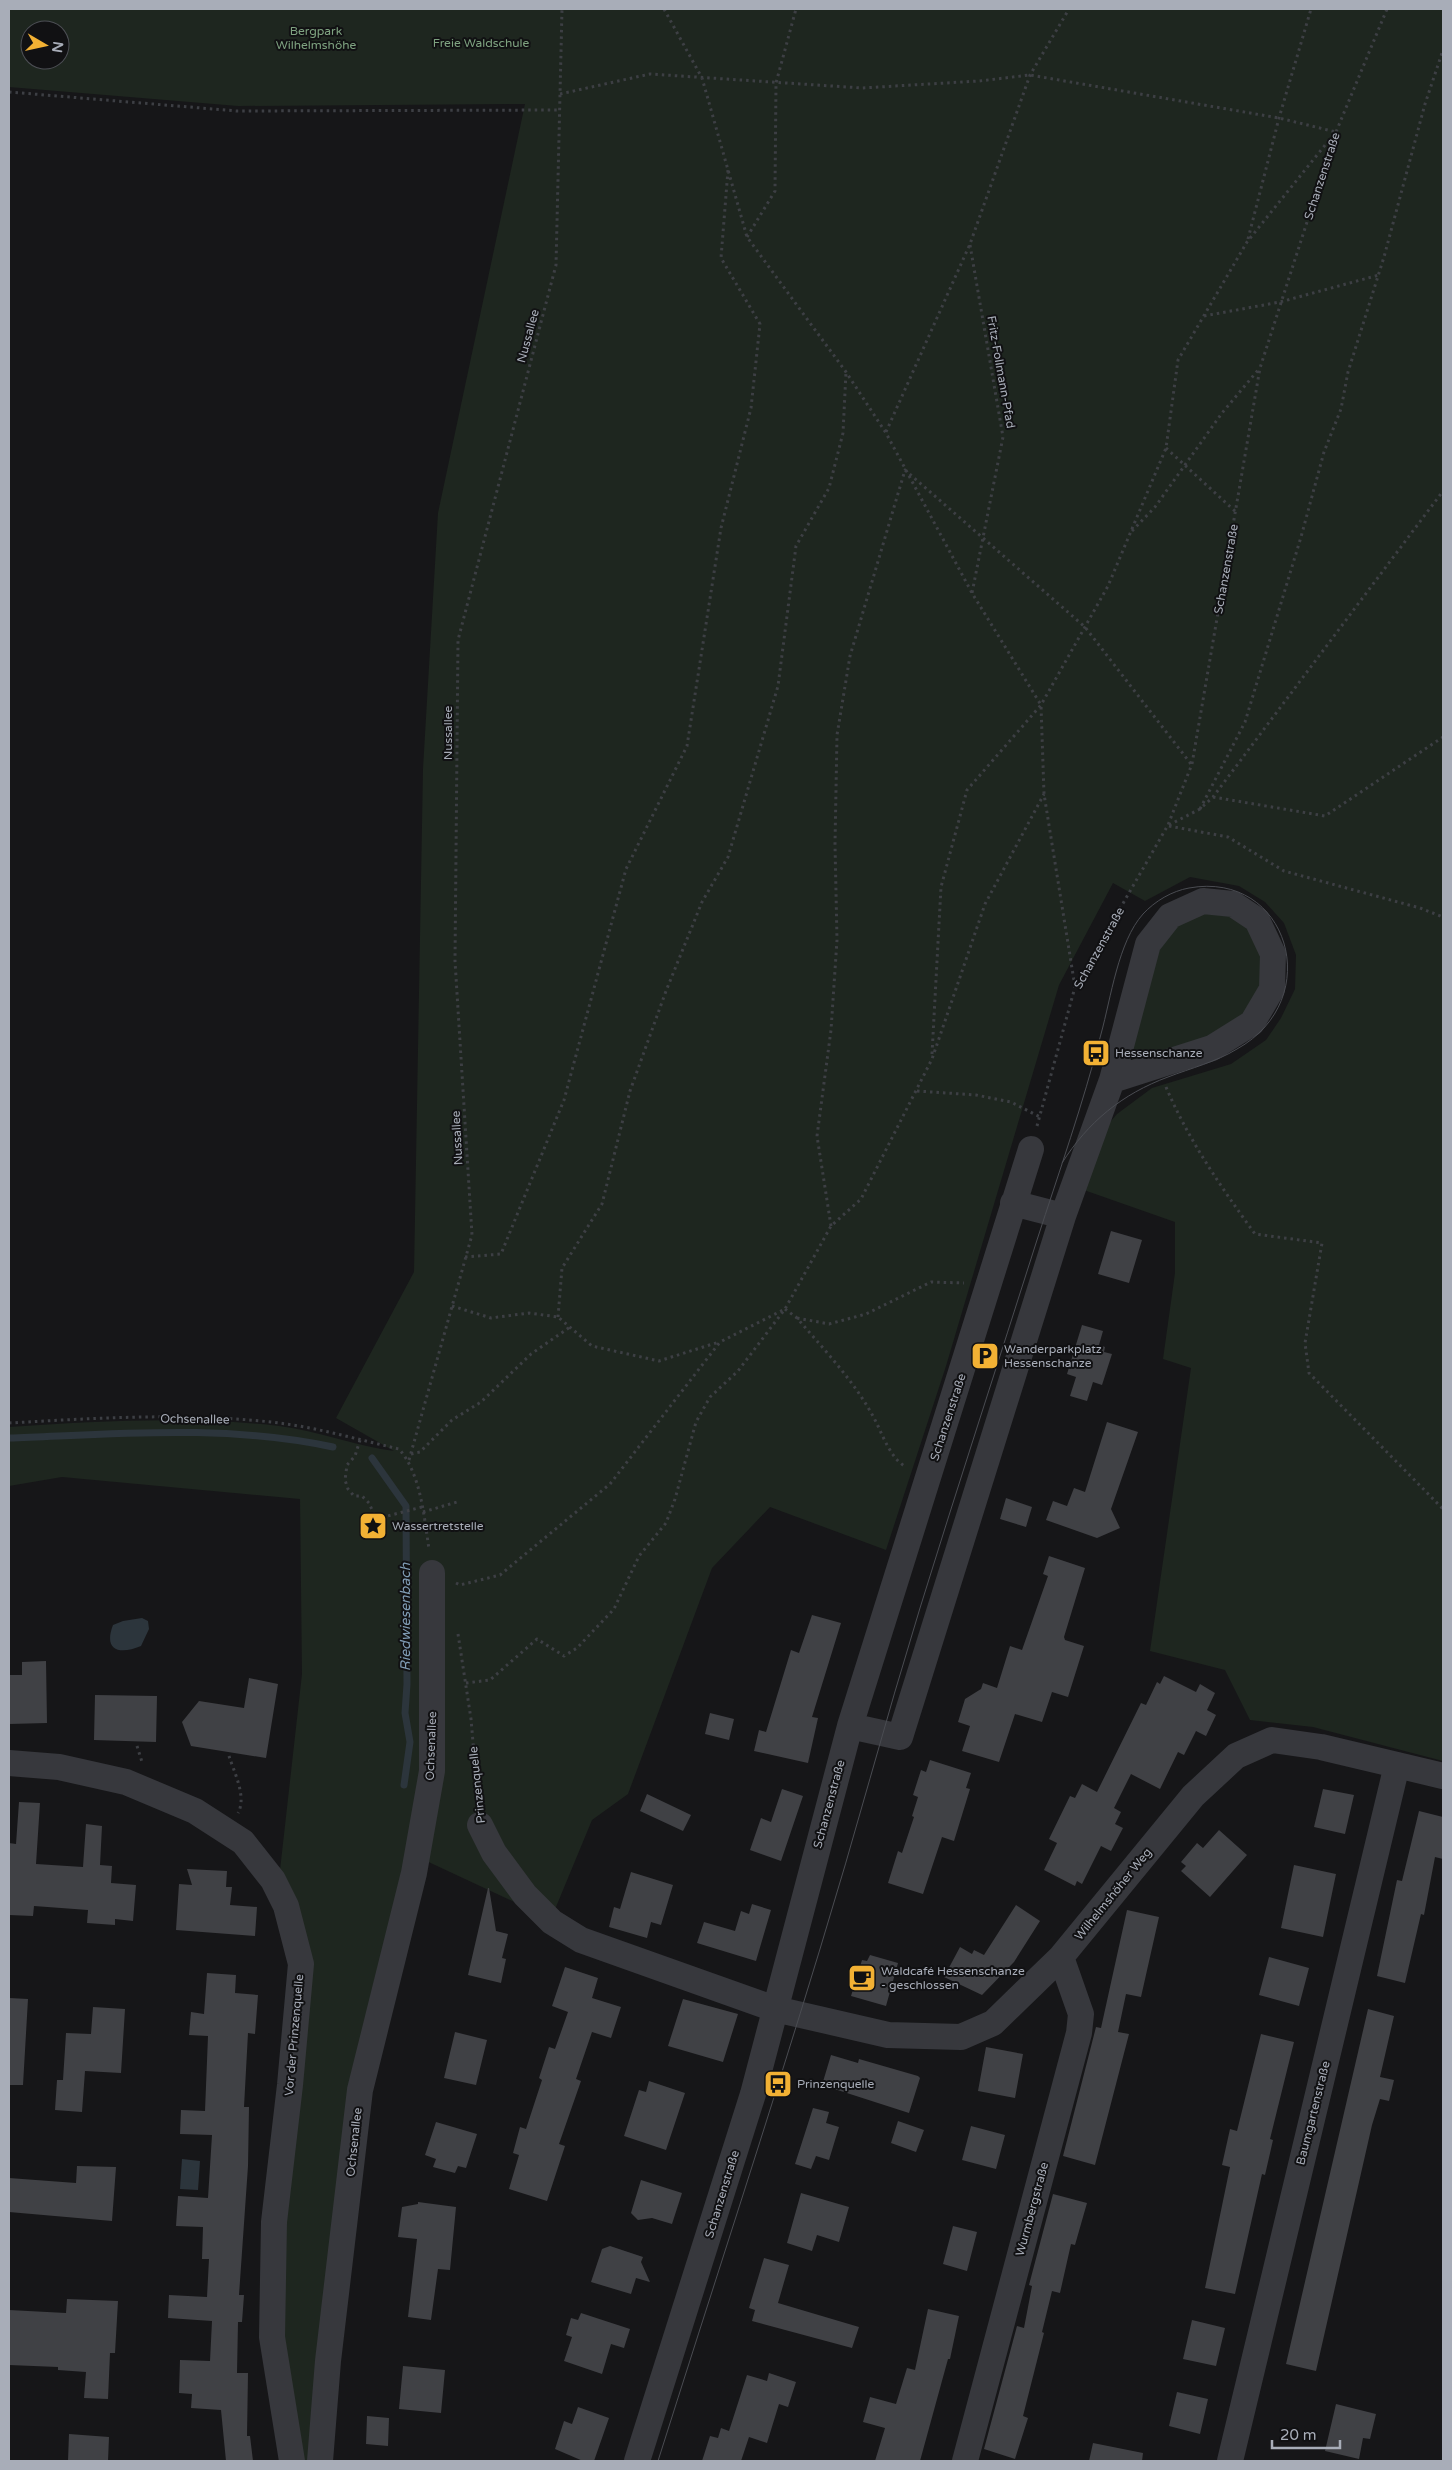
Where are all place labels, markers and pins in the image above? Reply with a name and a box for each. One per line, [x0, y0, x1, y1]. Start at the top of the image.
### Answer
bus stop icon: Hessenschanze [1081, 1038, 1111, 1068]
place label: Hessenschanze [1115, 1046, 1203, 1060]
parking icon: Wanderparkplatz Hessenschanze [970, 1341, 1000, 1371]
place label: Wanderparkplatz Hessenschanze [1004, 1342, 1102, 1370]
place icon: Wassertretstelle [358, 1511, 388, 1541]
place label: Wassertretstelle [392, 1519, 484, 1533]
cafe icon: Waldcafé Hessenschanze - geschlossen [847, 1963, 877, 1993]
place label: Waldcafé Hessenschanze - geschlossen [881, 1964, 1025, 1992]
bus stop icon: Prinzenquelle [763, 2069, 793, 2099]
place label: Prinzenquelle [797, 2077, 875, 2091]

